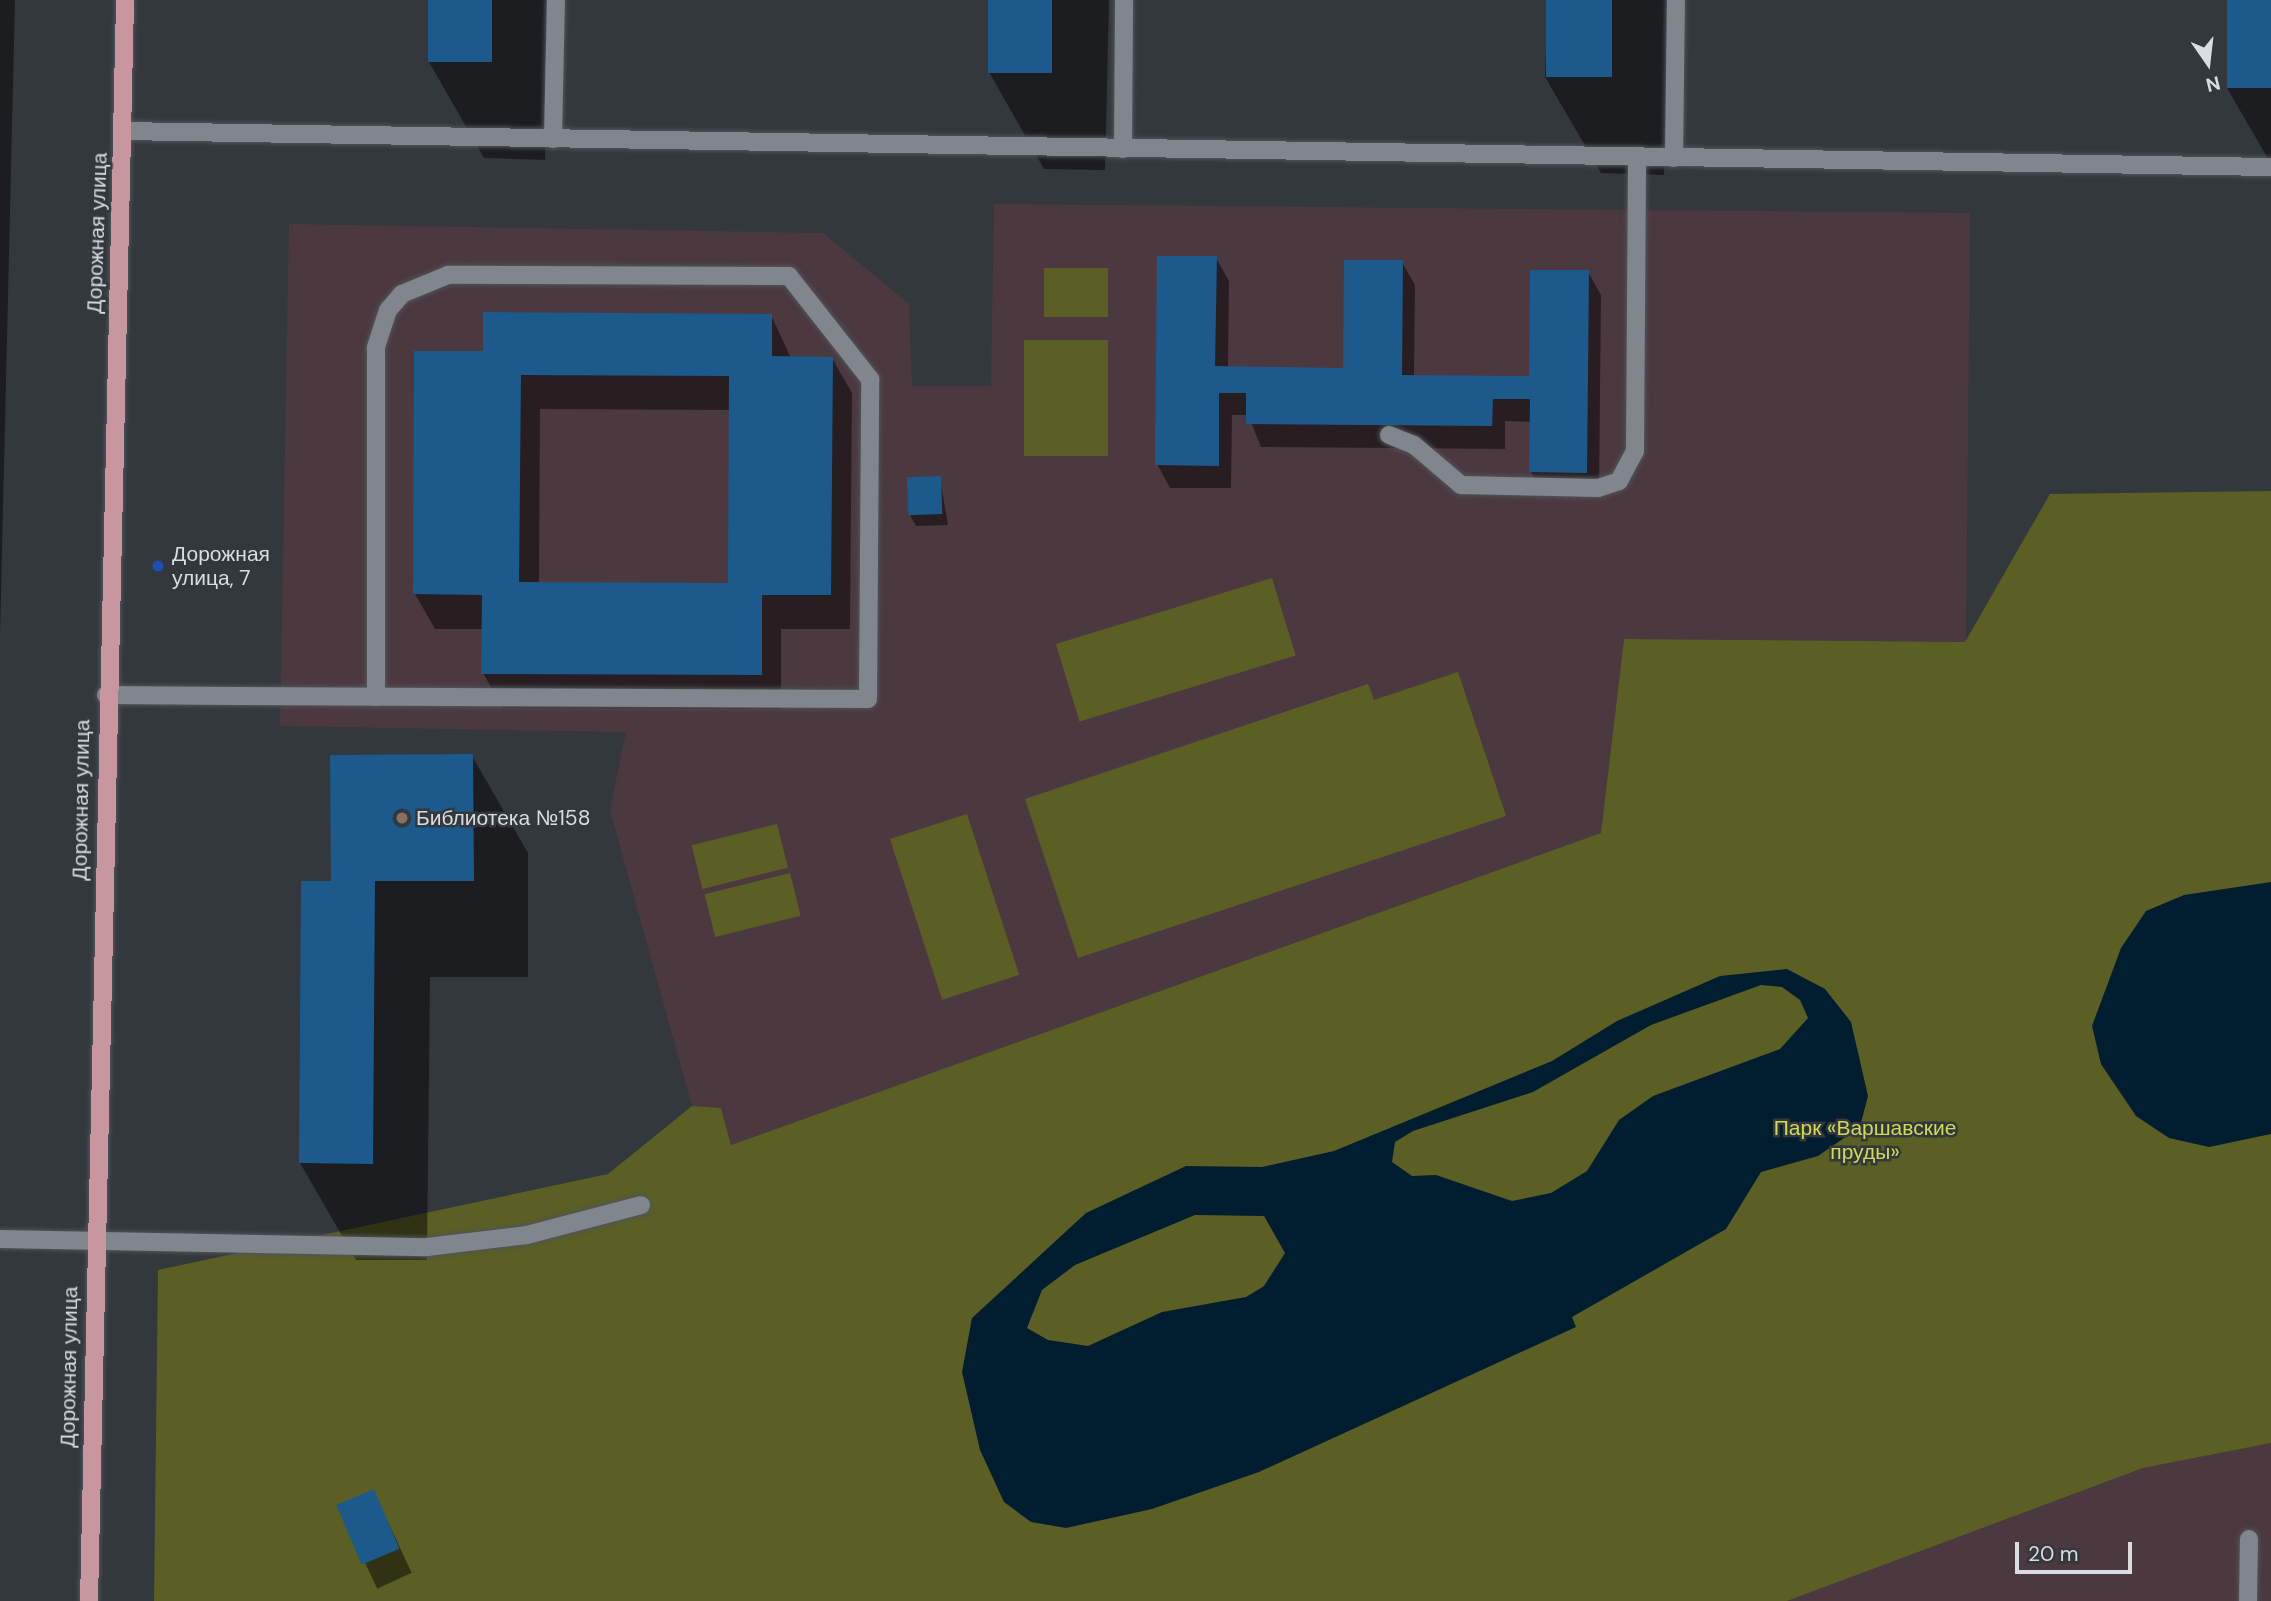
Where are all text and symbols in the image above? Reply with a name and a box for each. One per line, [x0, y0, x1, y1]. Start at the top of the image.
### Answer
north arrow [2173, 28, 2243, 98]
text: N [2203, 70, 2223, 98]
street label: Дорожная улица [82, 152, 112, 314]
place label: Дорожная улица, 7 [172, 541, 270, 591]
marker: Дорожная улица, 7 [150, 558, 166, 574]
street label: Дорожная улица [67, 719, 95, 881]
place label: Библиотека №158 [416, 805, 590, 831]
marker: Библиотека №158 [394, 810, 410, 826]
park label: Парк «Варшавские пруды» [1774, 1115, 1956, 1165]
street label: Дорожная улица [55, 1286, 83, 1448]
scale bar [2019, 1528, 2136, 1572]
text: 20 m [2028, 1540, 2079, 1568]

